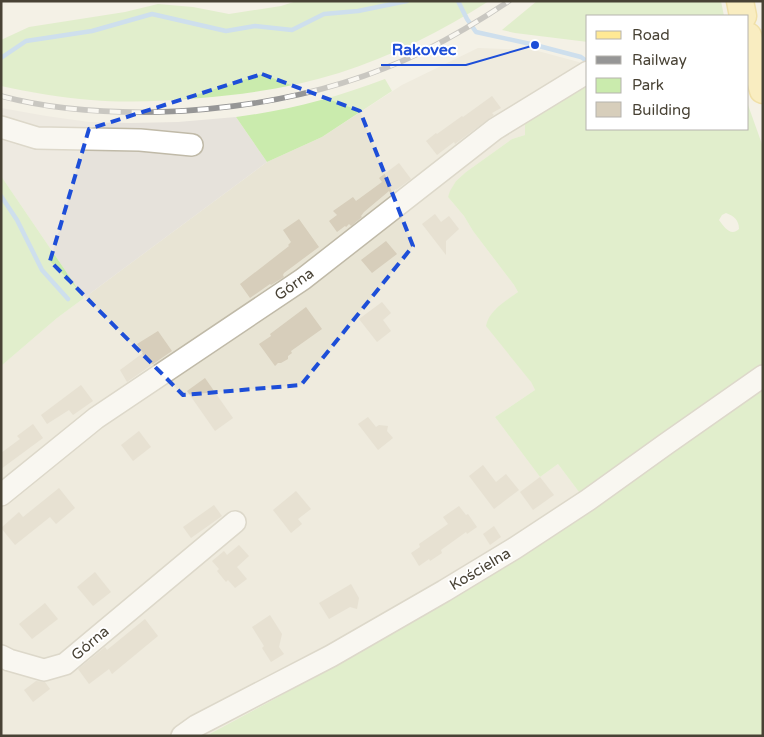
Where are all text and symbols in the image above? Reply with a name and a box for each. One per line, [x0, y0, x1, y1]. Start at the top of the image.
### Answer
legend [586, 15, 749, 130]
text: Road [632, 26, 670, 44]
callout: Rakovec [381, 34, 466, 65]
text: Rakovec [392, 40, 457, 60]
text: Railway [632, 51, 687, 69]
text: Park [632, 76, 664, 94]
text: Building [632, 101, 691, 119]
street label: Górna [271, 264, 317, 304]
street label: Kościelna [446, 544, 514, 594]
street label: Górna [67, 622, 113, 664]

